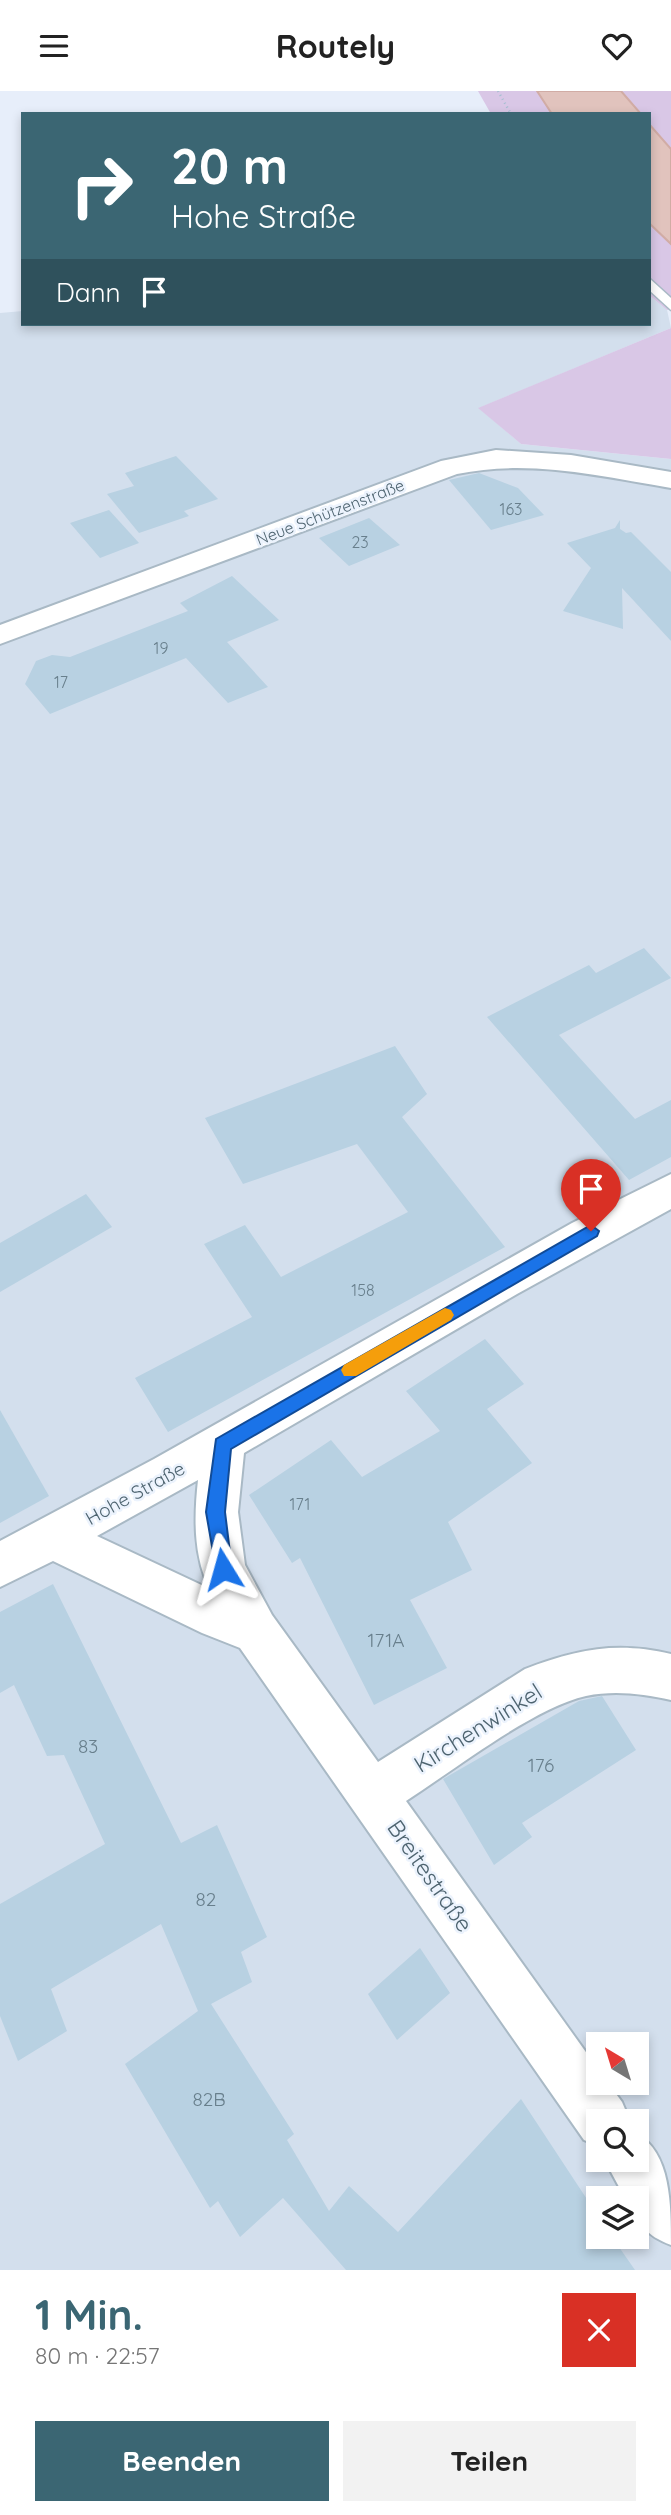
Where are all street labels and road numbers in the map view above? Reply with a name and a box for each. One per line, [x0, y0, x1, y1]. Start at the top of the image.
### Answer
street label: Neue Schützenstraße [253, 474, 407, 550]
street label: Hohe Straße [81, 1456, 189, 1530]
street label: Kirchenwinkel [408, 1677, 547, 1778]
street label: Breitestraße [381, 1814, 480, 1937]

